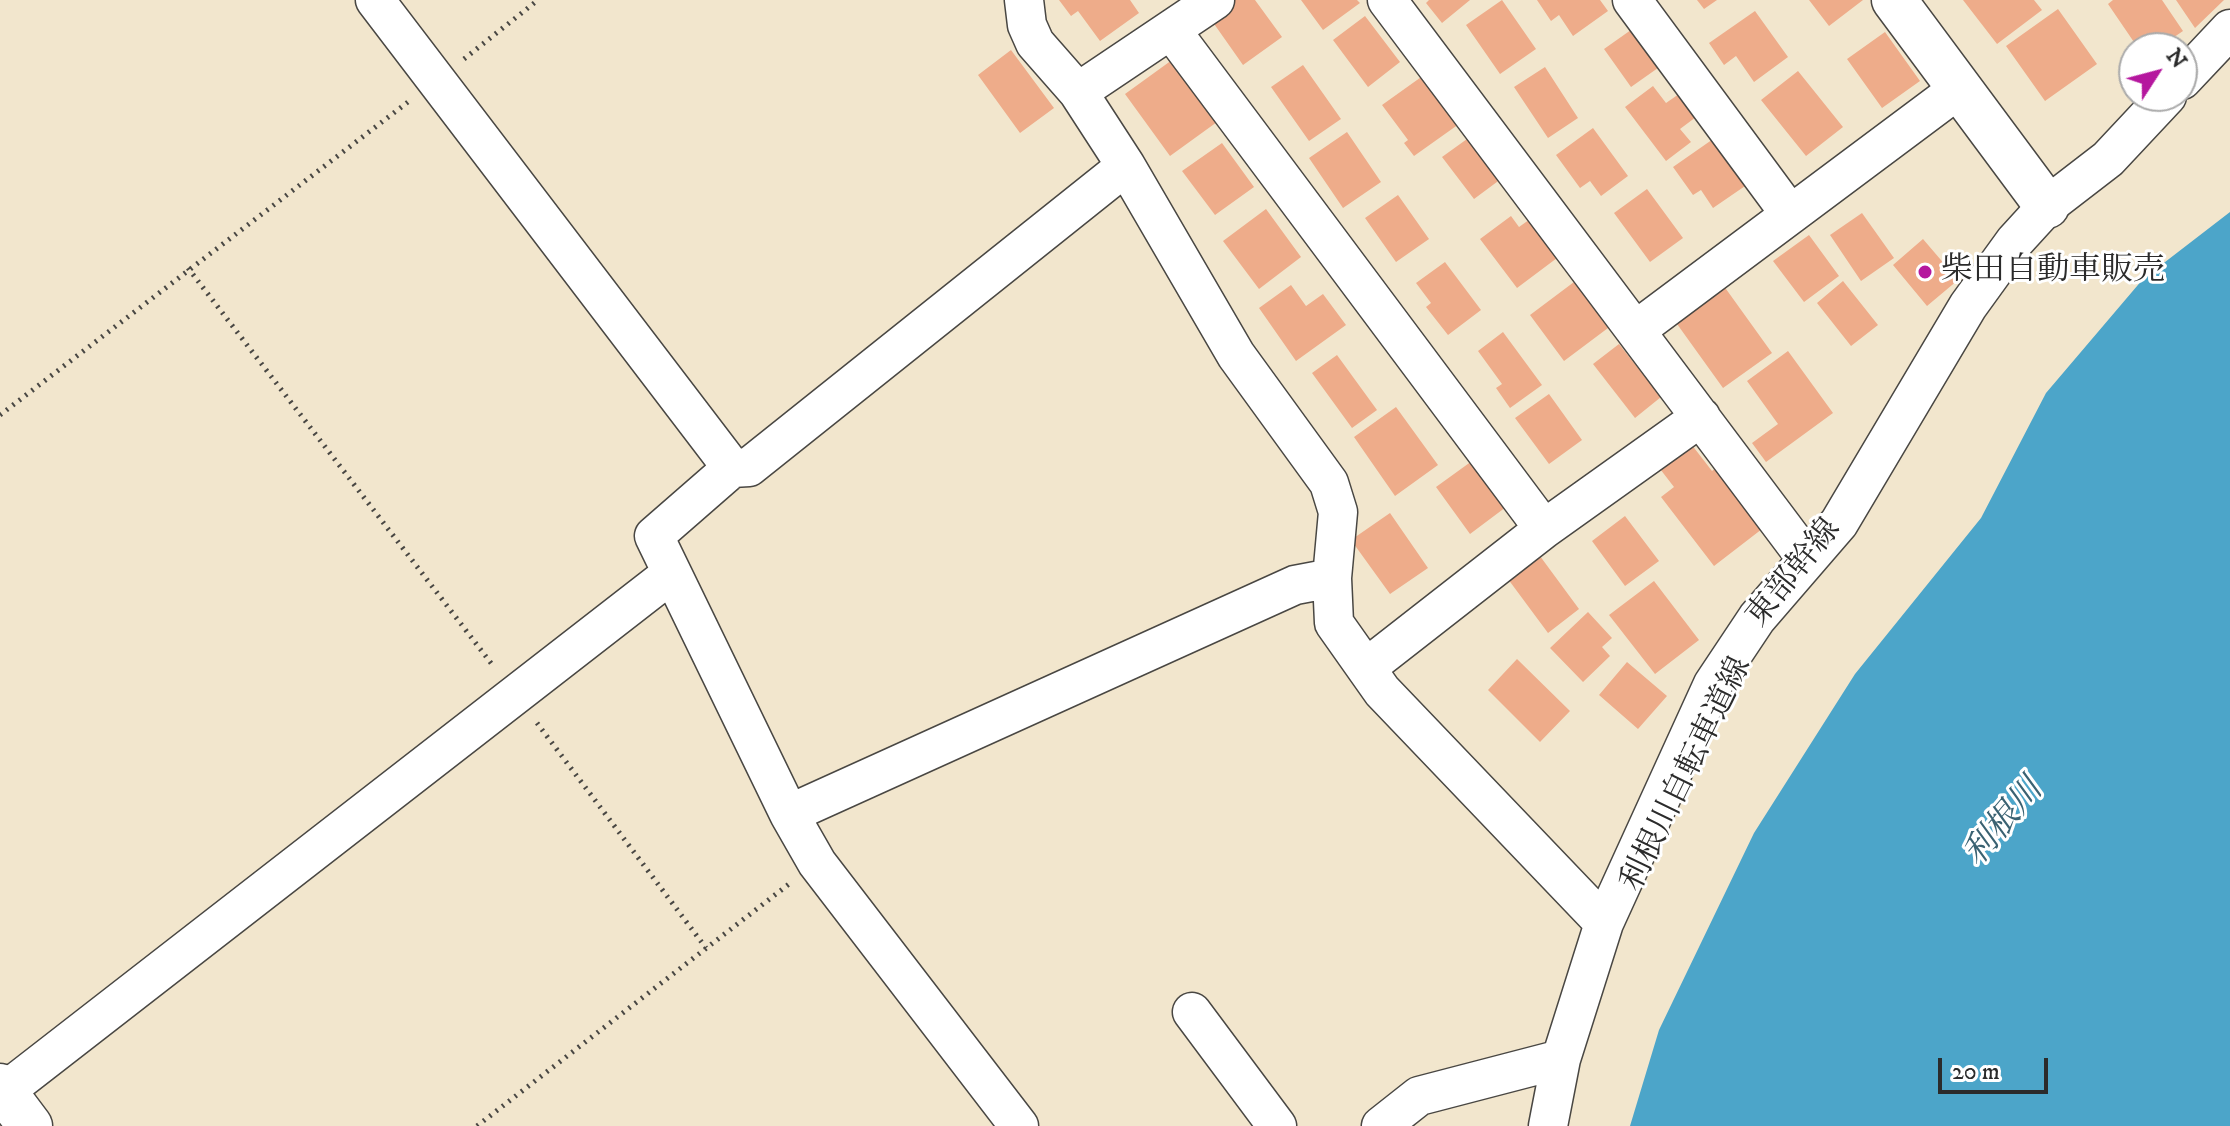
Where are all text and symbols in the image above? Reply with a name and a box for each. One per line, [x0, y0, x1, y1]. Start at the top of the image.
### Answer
north arrow [2118, 32, 2198, 112]
text: N [2160, 44, 2192, 74]
place label: 柴田自動車販売 [1941, 253, 2165, 291]
marker: 柴田自動車販売 [1916, 263, 1934, 281]
street label: 東部幹線 [1740, 512, 1850, 636]
street label: 利根川自転車道線 [1615, 652, 1761, 898]
water label: 利根川 [1957, 772, 2053, 876]
scale bar [1942, 1042, 2052, 1092]
text: 20 m [1952, 1057, 2000, 1087]

